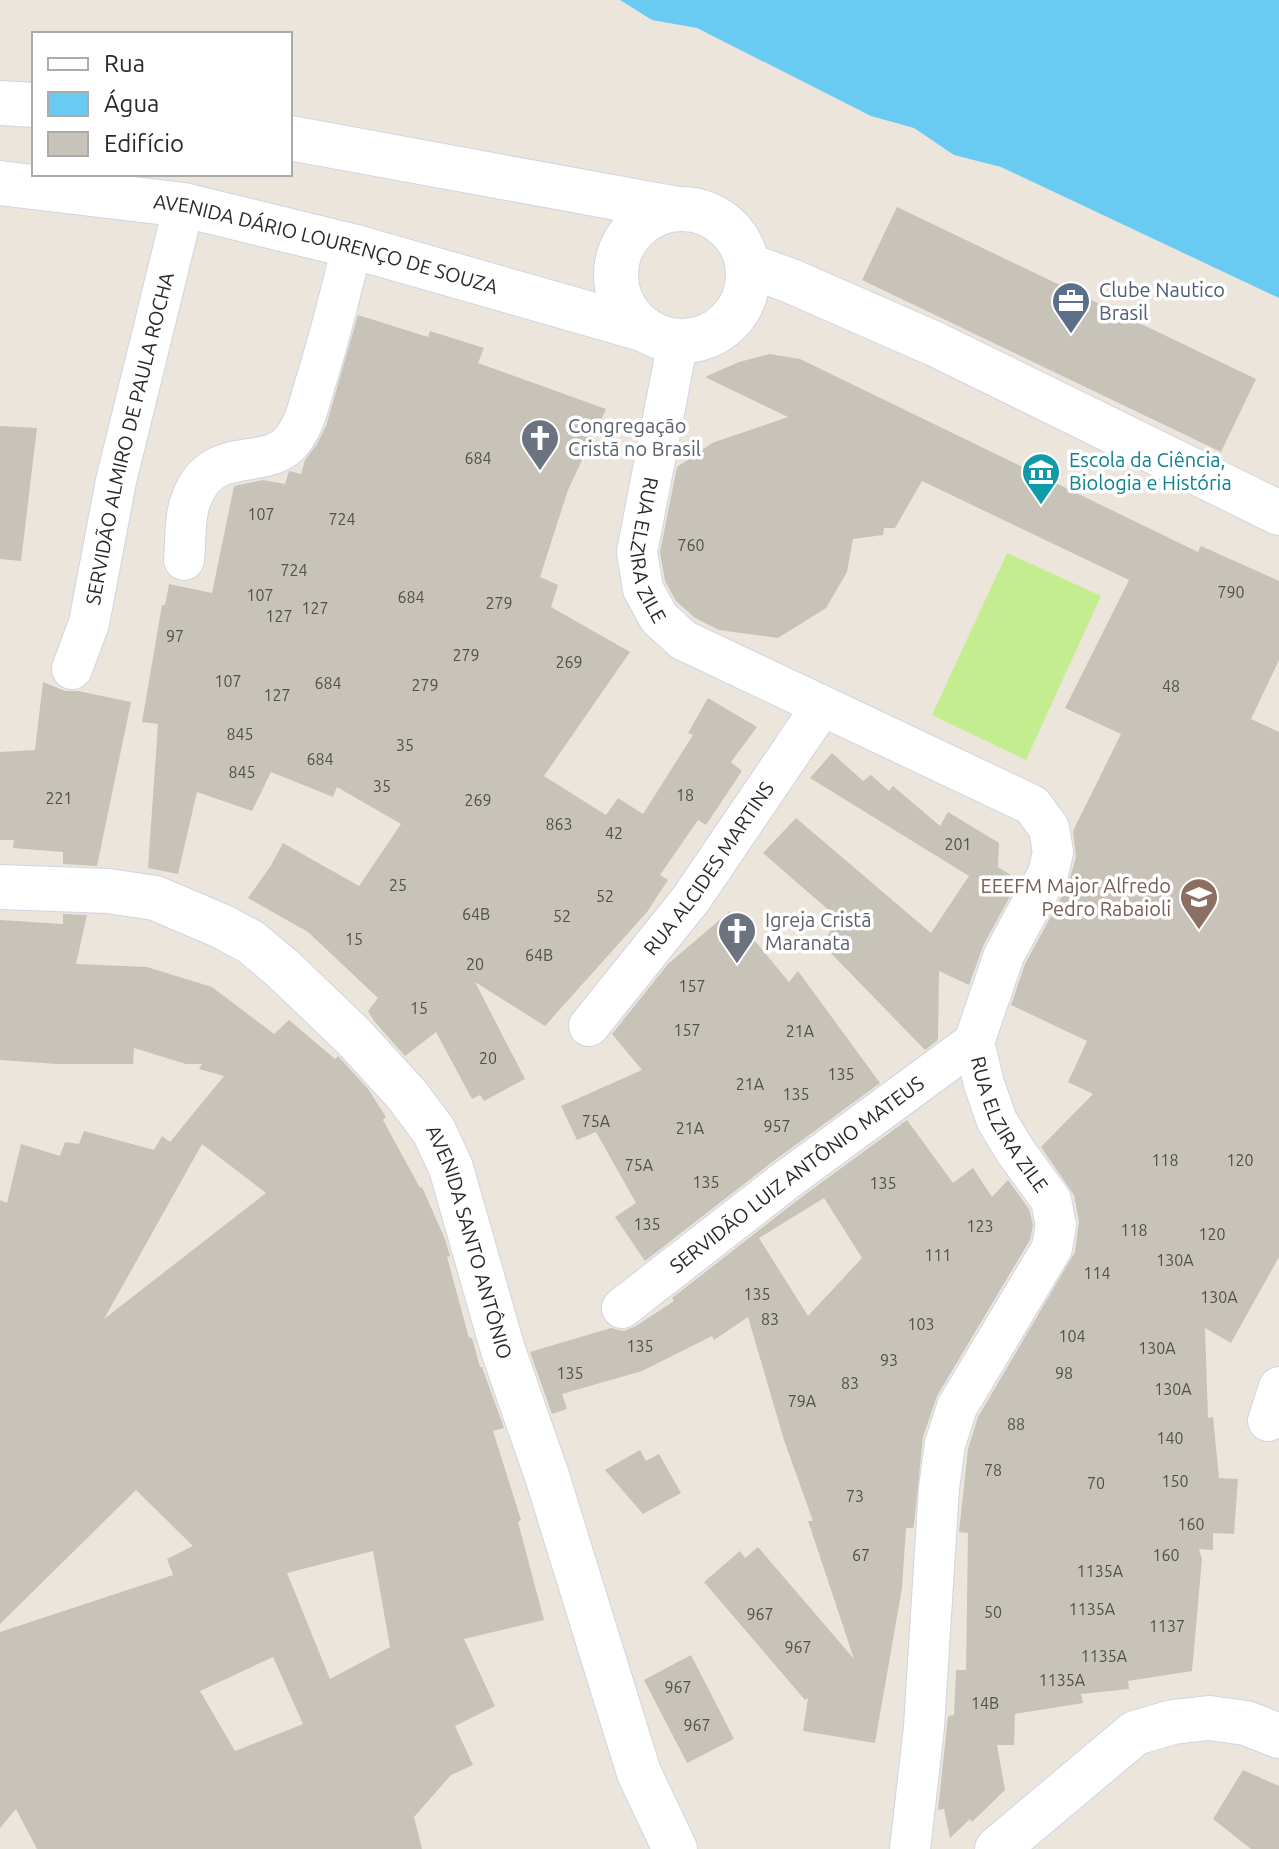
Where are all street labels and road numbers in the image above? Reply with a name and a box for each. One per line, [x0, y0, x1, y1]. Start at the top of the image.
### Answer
street label: AVENIDA DÁRIO LOURENÇO DE SOUZA [152, 189, 501, 298]
street label: SERVIDÃO ALMIRO DE PAULA ROCHA [81, 270, 178, 607]
street label: RUA ELZIRA ZILE [626, 475, 671, 626]
street label: RUA ALCIDES MARTINS [639, 777, 778, 960]
street label: RUA ELZIRA ZILE [967, 1054, 1053, 1196]
street label: SERVIDÃO LUIZ ANTÔNIO MATEUS [665, 1071, 928, 1277]
street label: AVENIDA SANTO ANTÔNIO [422, 1121, 517, 1362]

